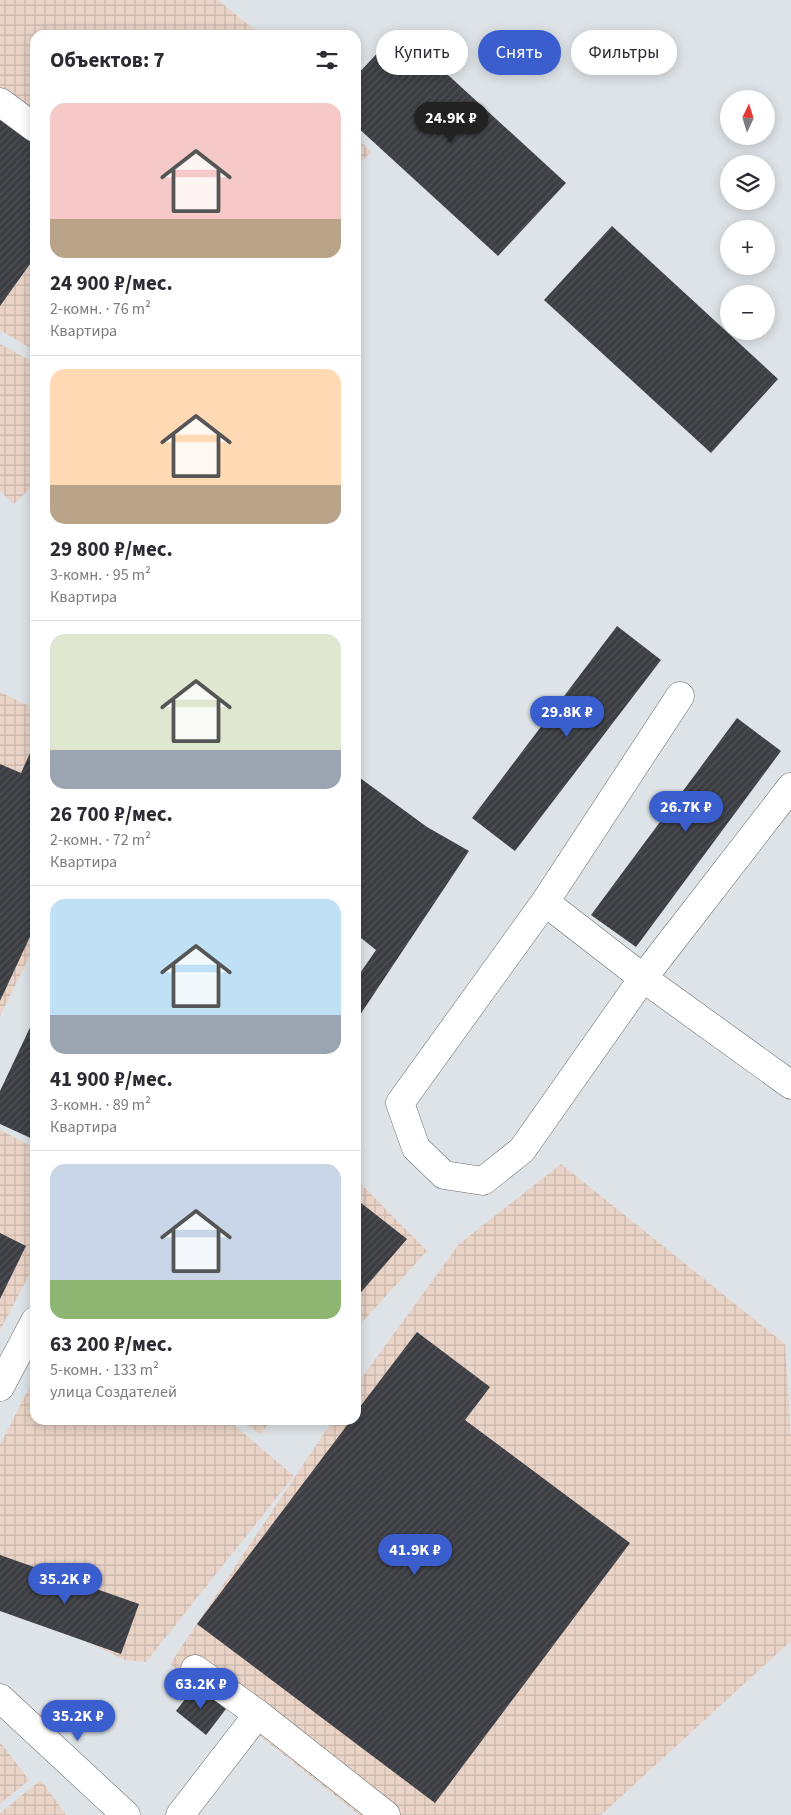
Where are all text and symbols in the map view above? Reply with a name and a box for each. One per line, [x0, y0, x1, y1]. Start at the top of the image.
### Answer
chip: Купить [376, 30, 468, 75]
chip: Снять [478, 30, 561, 75]
chip: Фильтры [571, 30, 677, 75]
text: Объектов: 7 [50, 45, 165, 75]
icon: filters [313, 46, 341, 74]
north arrow [720, 90, 775, 145]
map controls [720, 90, 775, 340]
pin: 24.9K ₽ [405, 102, 497, 144]
text: 24.9K ₽ [425, 107, 477, 129]
icon: home [151, 136, 241, 226]
button: layers [720, 155, 775, 210]
button: + [720, 220, 775, 275]
text: 24 900 ₽/мес. [50, 268, 173, 298]
button: − [720, 285, 775, 340]
text: 2-комн. · 76 m² [50, 298, 151, 320]
text: Квартира [50, 320, 117, 342]
icon: home [151, 401, 241, 491]
text: 29 800 ₽/мес. [50, 534, 173, 564]
text: 3-комн. · 95 m² [50, 564, 151, 586]
text: Квартира [50, 586, 117, 608]
icon: home [151, 666, 241, 756]
pin: 29.8K ₽ [521, 696, 613, 738]
text: 29.8K ₽ [541, 701, 593, 723]
pin: 26.7K ₽ [640, 790, 732, 833]
text: 26.7K ₽ [660, 796, 712, 818]
text: 26 700 ₽/мес. [50, 799, 173, 829]
text: 2-комн. · 72 m² [50, 829, 151, 851]
text: Квартира [50, 851, 117, 873]
icon: home [151, 931, 241, 1021]
text: 41 900 ₽/мес. [50, 1064, 173, 1094]
text: 3-комн. · 89 m² [50, 1094, 151, 1116]
text: Квартира [50, 1116, 117, 1138]
icon: home [151, 1196, 241, 1286]
text: 63 200 ₽/мес. [50, 1329, 173, 1359]
text: 5-комн. · 133 m² [50, 1359, 159, 1381]
text: улица Создателей [50, 1381, 177, 1403]
pin: 41.9K ₽ [369, 1534, 461, 1576]
text: 41.9K ₽ [389, 1539, 441, 1561]
pin: 35.2K ₽ [19, 1562, 111, 1605]
text: 35.2K ₽ [39, 1568, 91, 1590]
pin: 63.2K ₽ [155, 1668, 247, 1710]
text: 63.2K ₽ [175, 1673, 227, 1695]
pin: 35.2K ₽ [32, 1700, 124, 1742]
text: 35.2K ₽ [52, 1705, 104, 1727]

